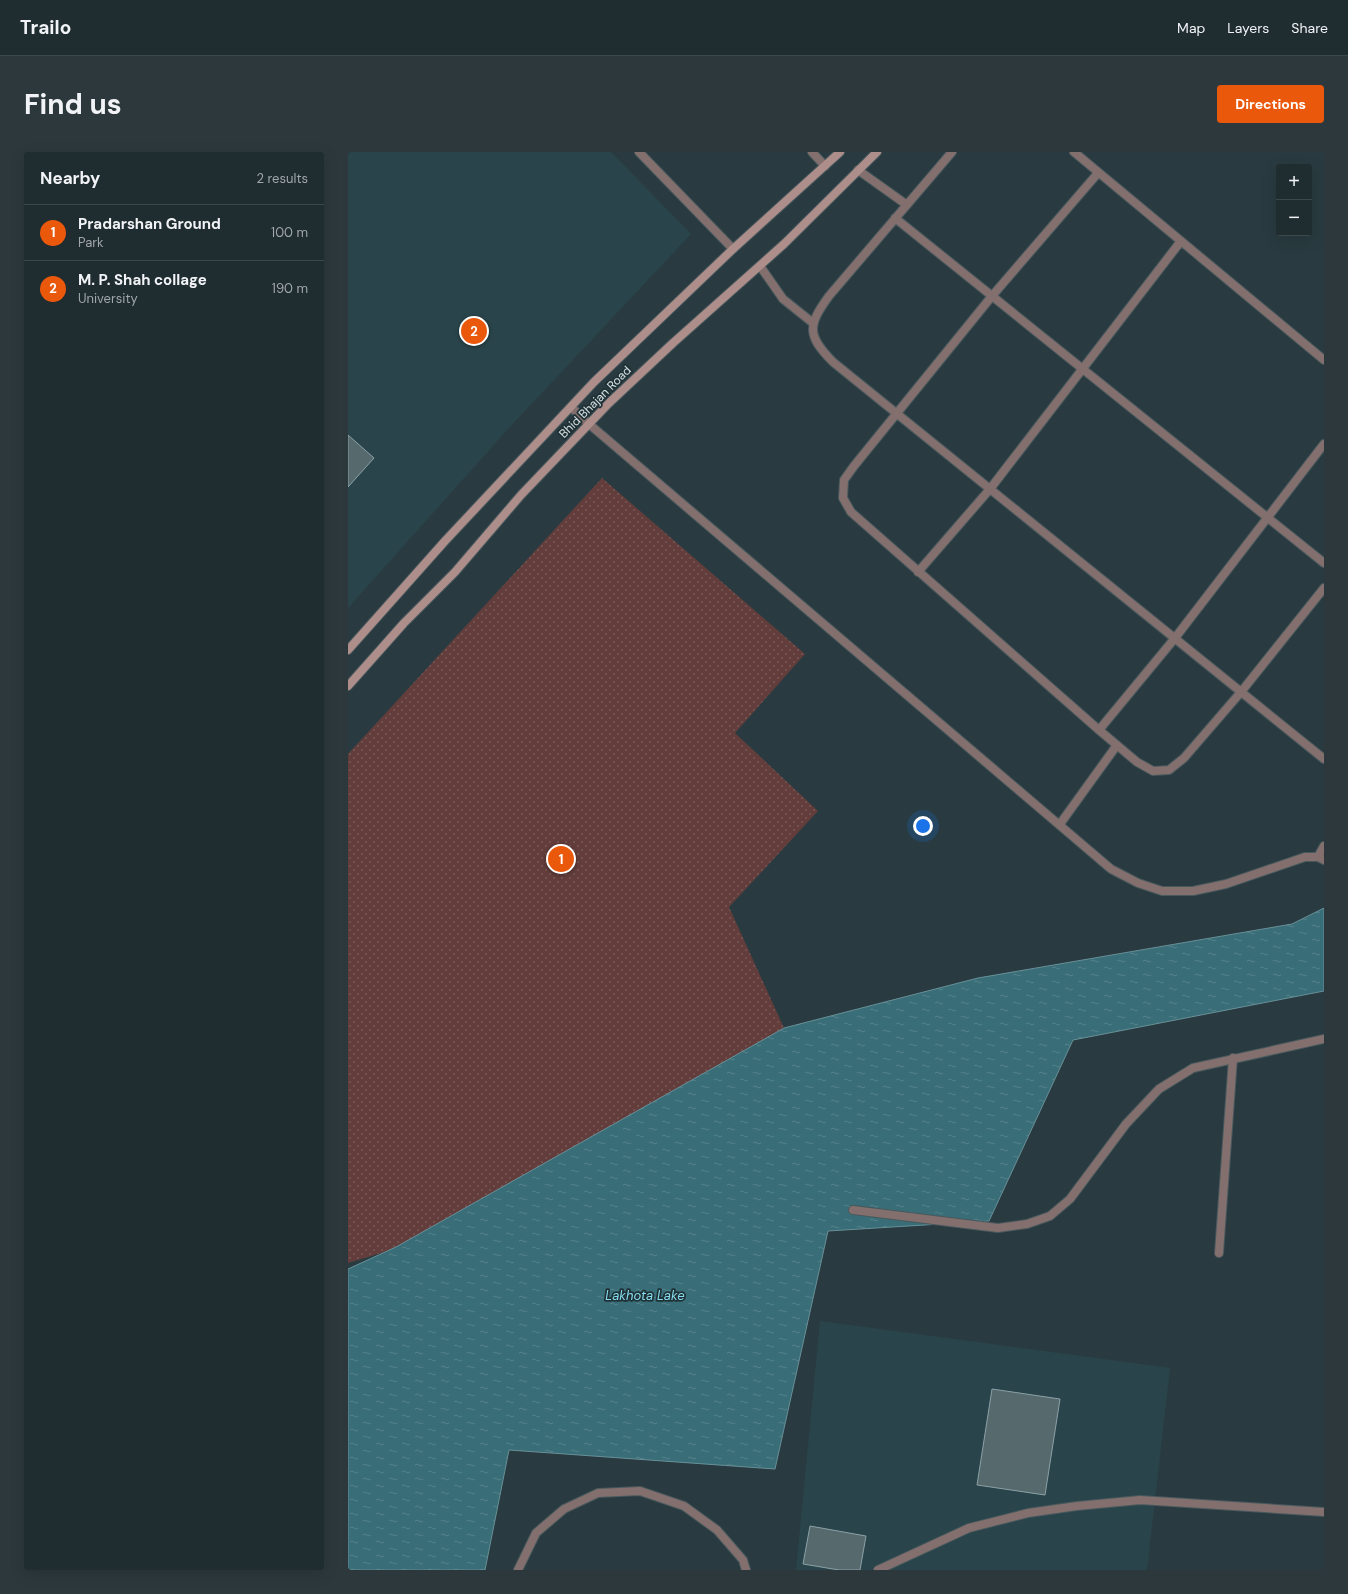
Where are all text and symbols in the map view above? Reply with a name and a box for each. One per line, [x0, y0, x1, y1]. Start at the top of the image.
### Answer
text: Trailo [20, 15, 71, 40]
text: Map [1177, 19, 1205, 37]
text: Layers [1227, 19, 1269, 37]
text: Share [1291, 19, 1328, 37]
button: Directions [1217, 85, 1324, 123]
text: Find us [24, 86, 122, 123]
map controls [1276, 164, 1312, 236]
button: + [1276, 164, 1312, 200]
text: Nearby [40, 167, 100, 189]
text: 2 results [257, 170, 308, 187]
button: − [1276, 200, 1312, 236]
text: Pradarshan Ground [78, 214, 221, 234]
text: 1 [51, 224, 55, 241]
text: 100 m [271, 224, 308, 241]
text: Park [78, 234, 104, 251]
text: M. P. Shah collage [78, 270, 207, 290]
text: 2 [49, 280, 57, 297]
text: 190 m [272, 280, 308, 297]
text: University [78, 290, 138, 307]
pin: 2 [461, 316, 487, 346]
street label: Bhid Bhajan Road [555, 362, 635, 442]
your location [913, 816, 933, 836]
pin: 1 [548, 844, 574, 874]
water label: Lakhota Lake [605, 1287, 685, 1304]

